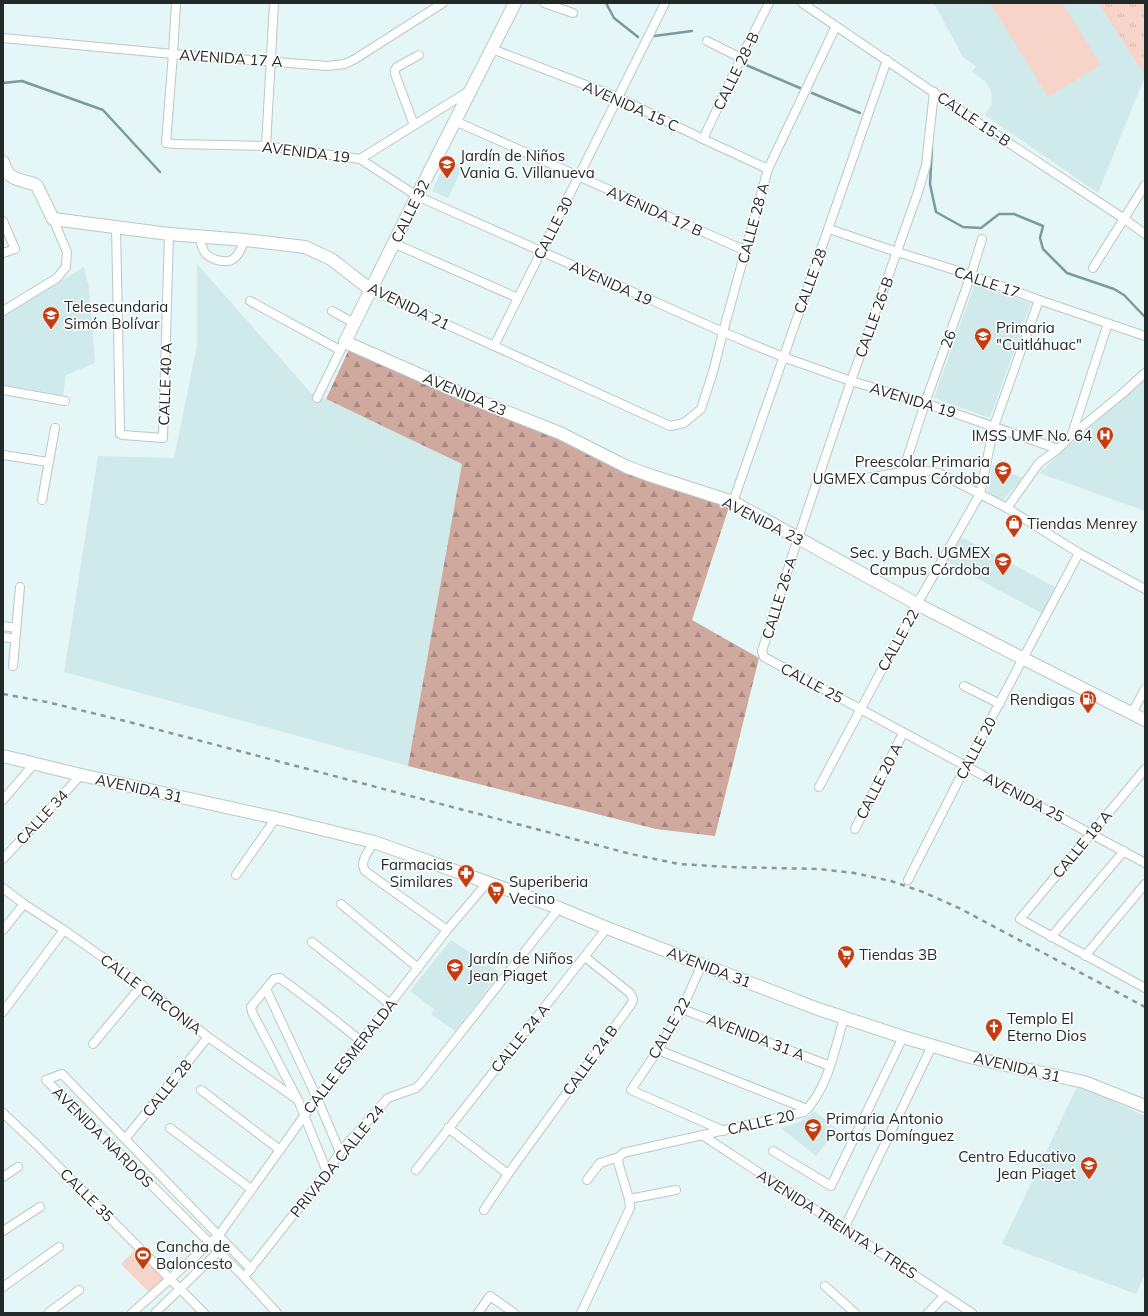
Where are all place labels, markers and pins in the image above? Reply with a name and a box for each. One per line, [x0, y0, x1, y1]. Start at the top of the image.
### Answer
place label: Jardín de Niños Vania G. Villanueva [460, 146, 595, 182]
school or university icon: Jardín de Niños Vania G. Villanueva [437, 154, 457, 179]
place label: Telesecundaria Simón Bolívar [64, 297, 168, 333]
school or university icon: Telesecundaria Simón Bolívar [41, 305, 61, 330]
place label: Primaria "Cuitláhuac" [996, 318, 1082, 354]
school or university icon: Primaria "Cuitláhuac" [973, 326, 993, 351]
hospital icon: IMSS UMF No. 64 [1095, 425, 1115, 450]
place label: IMSS UMF No. 64 [972, 426, 1092, 445]
place label: Preescolar Primaria UGMEX Campus Córdoba [812, 452, 990, 488]
school or university icon: Preescolar Primaria UGMEX Campus Córdoba [993, 460, 1013, 485]
shop icon: Tiendas Menrey [1004, 513, 1024, 538]
place label: Tiendas Menrey [1027, 514, 1137, 533]
place label: Sec. y Bach. UGMEX Campus Córdoba [850, 543, 990, 579]
school or university icon: Sec. y Bach. UGMEX Campus Córdoba [993, 551, 1013, 576]
fuel station icon: Rendigas [1078, 689, 1098, 714]
place label: Rendigas [1010, 690, 1075, 709]
place label: Farmacias Similares [381, 855, 453, 891]
pharmacy icon: Farmacias Similares [456, 863, 476, 888]
place label: Superiberia Vecino [509, 872, 588, 908]
supermarket icon: Superiberia Vecino [486, 880, 506, 905]
supermarket icon: Tiendas 3B [836, 944, 856, 969]
place label: Tiendas 3B [859, 945, 937, 964]
place label: Jardín de Niños Jean Piaget [468, 949, 573, 985]
school or university icon: Jardín de Niños Jean Piaget [445, 957, 465, 982]
place label: Templo El Eterno Dios [1007, 1009, 1087, 1045]
church icon: Templo El Eterno Dios [984, 1017, 1004, 1042]
place label: Primaria Antonio Portas Domínguez [826, 1109, 955, 1145]
school or university icon: Primaria Antonio Portas Domínguez [803, 1117, 823, 1142]
place label: Centro Educativo Jean Piaget [958, 1147, 1076, 1183]
school or university icon: Centro Educativo Jean Piaget [1079, 1155, 1099, 1180]
place label: Cancha de Baloncesto [156, 1237, 233, 1273]
sports icon: Cancha de Baloncesto [133, 1245, 153, 1270]

